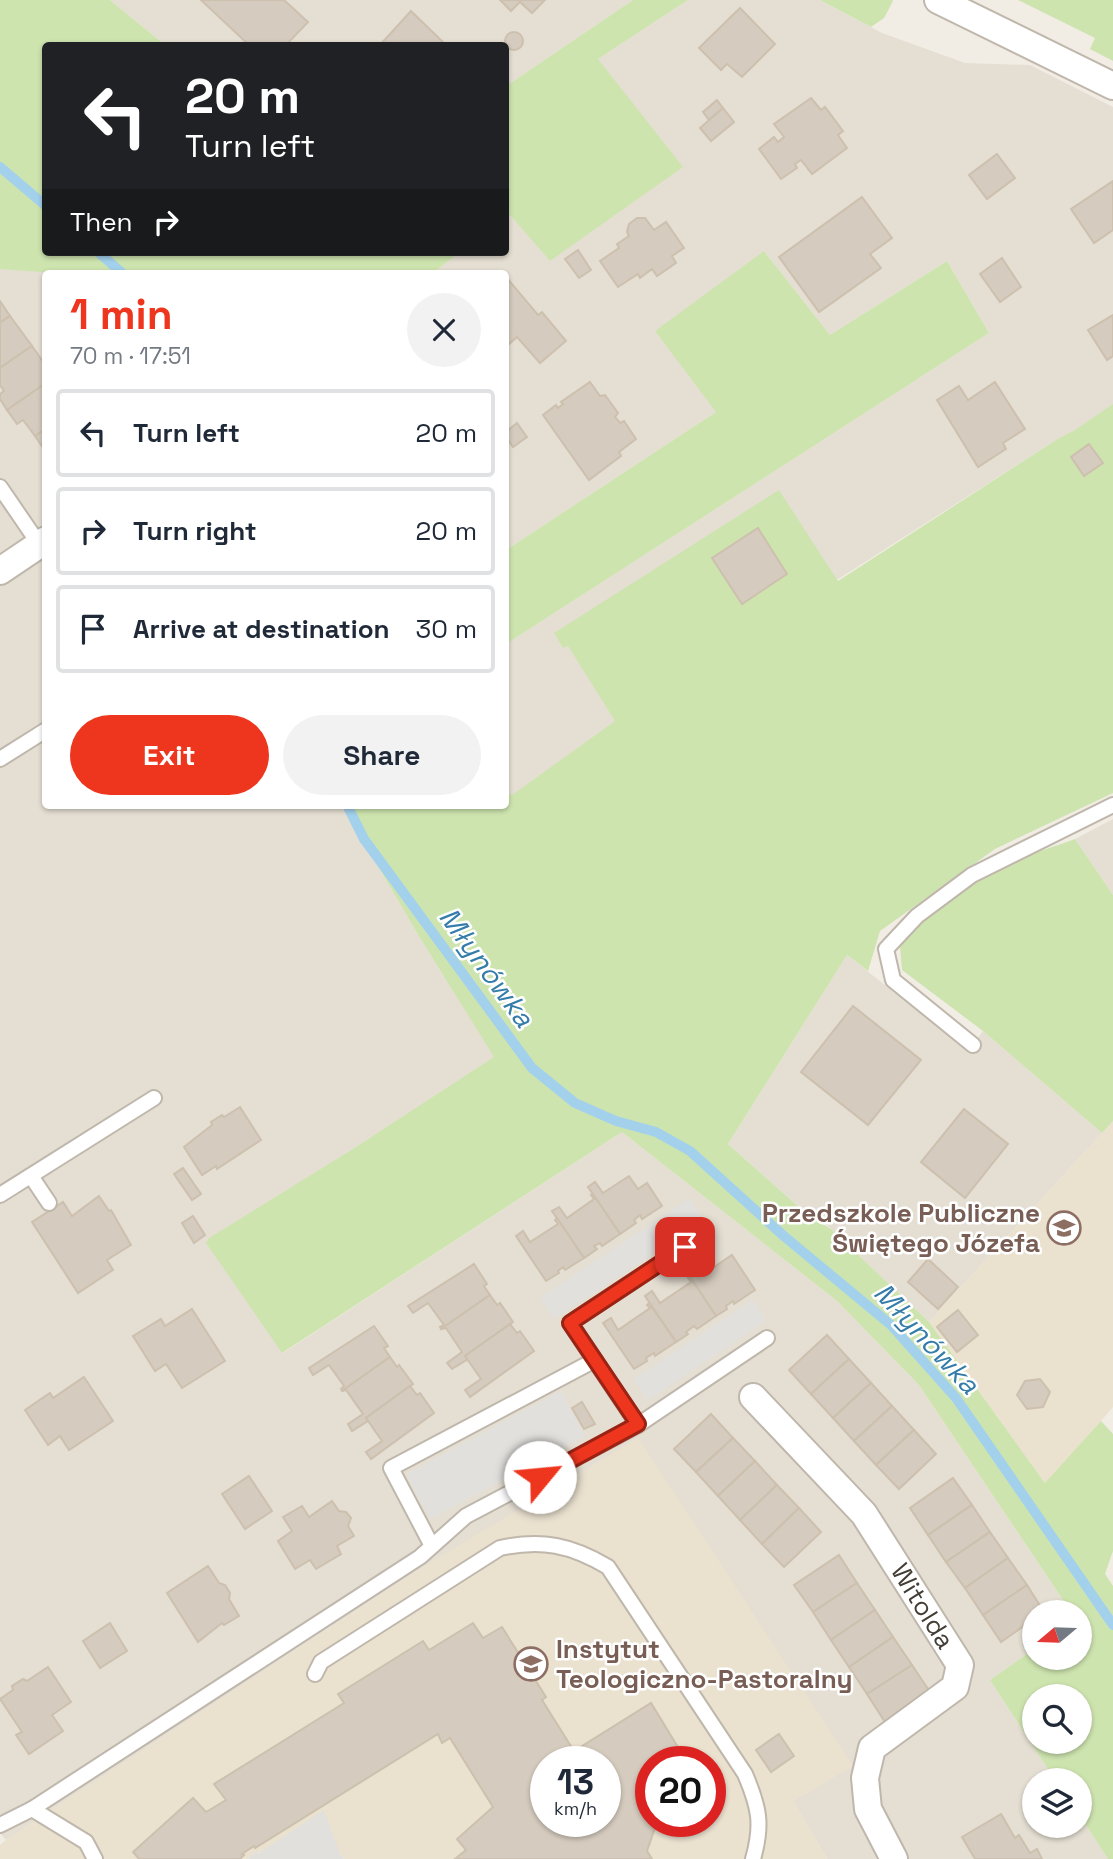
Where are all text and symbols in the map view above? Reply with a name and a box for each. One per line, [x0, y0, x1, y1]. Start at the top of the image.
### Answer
text: 20 m [185, 65, 300, 127]
icon: left [70, 70, 161, 161]
text: Turn left [185, 126, 315, 166]
icon: right [147, 203, 185, 241]
text: Then [70, 205, 133, 239]
text: 1 min [70, 288, 173, 341]
button: close [407, 293, 481, 367]
text: 70 m · 17:51 [70, 341, 191, 371]
icon: left [74, 414, 112, 452]
text: Turn left [133, 416, 240, 450]
text: 20 m [416, 416, 477, 450]
icon: right [74, 512, 112, 550]
text: Turn right [133, 514, 257, 548]
text: 20 m [416, 514, 477, 548]
icon: arrive [74, 610, 112, 648]
text: Arrive at destination [133, 612, 390, 646]
text: 30 m [416, 612, 477, 646]
button: Exit [70, 715, 269, 795]
button: Share [283, 715, 481, 795]
water label: Młynówka [432, 900, 543, 1035]
place label: Przedszkole Publiczne Świętego Józefa [762, 1196, 1040, 1260]
school or university icon: Przedszkole Publiczne Świętego Józefa [1045, 1209, 1083, 1247]
pin [655, 1217, 715, 1277]
icon: arrive [666, 1228, 704, 1266]
water label: Młynówka [866, 1275, 988, 1402]
position arrow [503, 1440, 577, 1514]
street label: Witolda [883, 1557, 963, 1655]
north arrow [1022, 1600, 1092, 1670]
map controls [1022, 1600, 1092, 1838]
place label: Instytut Teologiczno-Pastoralny [556, 1632, 853, 1696]
school or university icon: Instytut Teologiczno-Pastoralny [512, 1645, 550, 1683]
button: search [1022, 1684, 1092, 1754]
speed limit sign: 20 [635, 1746, 726, 1837]
text: 13 [557, 1760, 594, 1804]
button: layers [1022, 1768, 1092, 1838]
text: km/h [554, 1797, 597, 1820]

